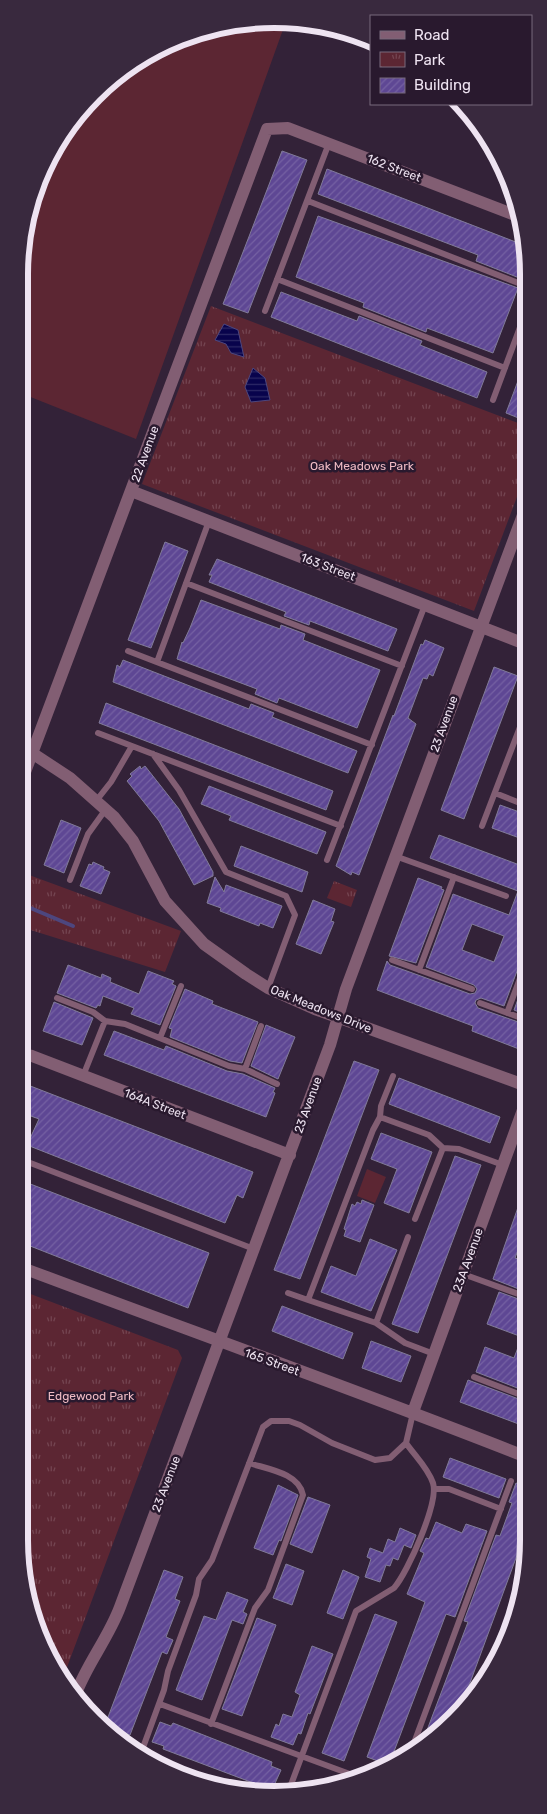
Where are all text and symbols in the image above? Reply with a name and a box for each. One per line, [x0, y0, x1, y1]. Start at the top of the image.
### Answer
legend [370, 15, 532, 105]
text: Road [414, 26, 450, 44]
text: Park [414, 51, 445, 69]
text: Building [414, 76, 471, 94]
street label: 162 Street [365, 151, 423, 185]
street label: 22 Avenue [128, 424, 162, 484]
park label: Oak Meadows Park [310, 459, 415, 473]
street label: 163 Street [299, 550, 358, 584]
street label: 23 Avenue [427, 694, 461, 754]
street label: Oak Meadows Drive [268, 982, 374, 1036]
street label: 23 Avenue [291, 1075, 325, 1135]
street label: 164A Street [122, 1086, 188, 1122]
street label: 23A Avenue [450, 1226, 486, 1294]
street label: 165 Street [243, 1346, 302, 1378]
park label: Edgewood Park [48, 1389, 135, 1403]
street label: 23 Avenue [149, 1454, 183, 1514]

